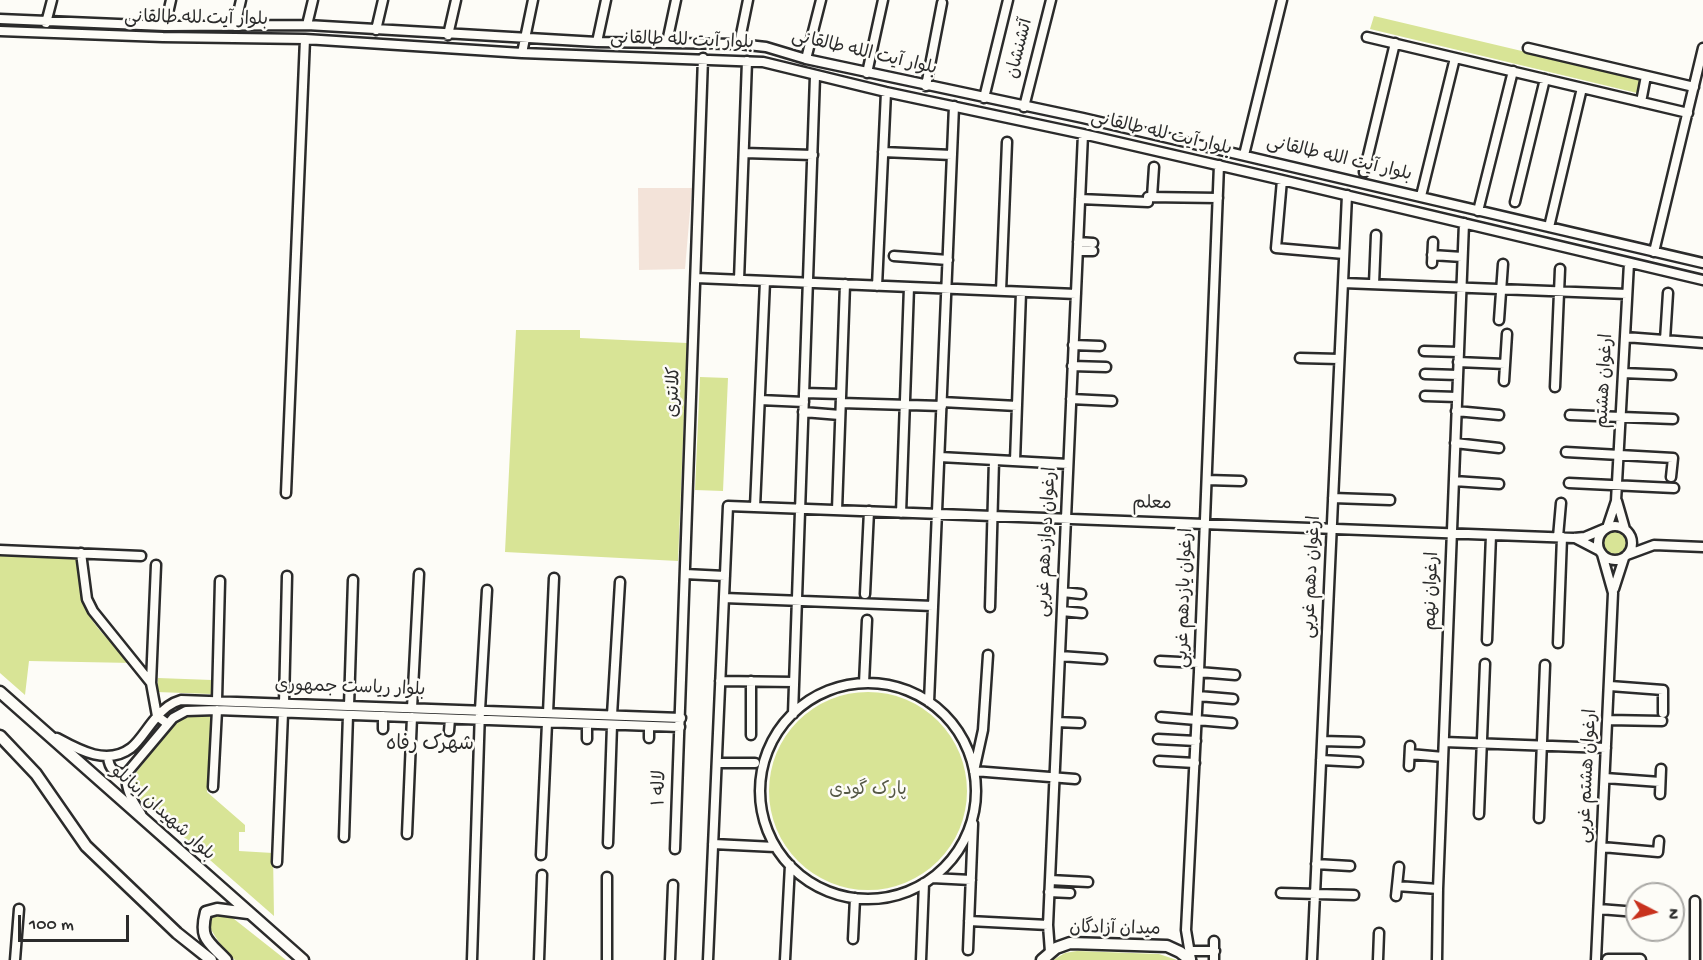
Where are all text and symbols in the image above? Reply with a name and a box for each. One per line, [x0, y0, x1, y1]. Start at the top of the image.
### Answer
street label: بلوار آیت لله طالقانی [124, 8, 268, 32]
street label: آتشنشان [1003, 17, 1039, 81]
street label: بلوار آیت الله طالقانی [789, 27, 939, 81]
street label: بلوار آیت لله طالقانی [610, 29, 754, 55]
street label: بلوار آیت لله طالقانی [1088, 108, 1234, 162]
street label: بلوار آیت الله طالقانی [1264, 133, 1414, 187]
street label: ارغوان هشتم [1593, 333, 1619, 429]
street label: کلانتری [663, 366, 687, 418]
street label: ارغوان دوازدهم غربی [1033, 466, 1063, 618]
street label: معلم [1132, 494, 1172, 516]
street label: ارغوان دهم غربی [1299, 515, 1327, 639]
street label: ارغوان یازدهم غربی [1173, 528, 1199, 668]
street label: ارغوان نهم [1421, 551, 1445, 631]
street label: بلوار ریاست جمهوری [274, 676, 426, 702]
street label: ارغوان هشتم غربی [1575, 708, 1603, 844]
district label: شهرک رفاه [386, 734, 474, 758]
street label: بلوار شهیدان اینانلو [105, 762, 219, 866]
street label: لاله ۱ [650, 770, 672, 806]
park label: پارک گودی [829, 780, 907, 802]
north arrow [1625, 882, 1685, 942]
scale bar [21, 903, 132, 941]
text: N [1661, 908, 1681, 920]
text: 100 m [29, 915, 74, 936]
street label: میدان آزادگان [1069, 918, 1161, 942]

